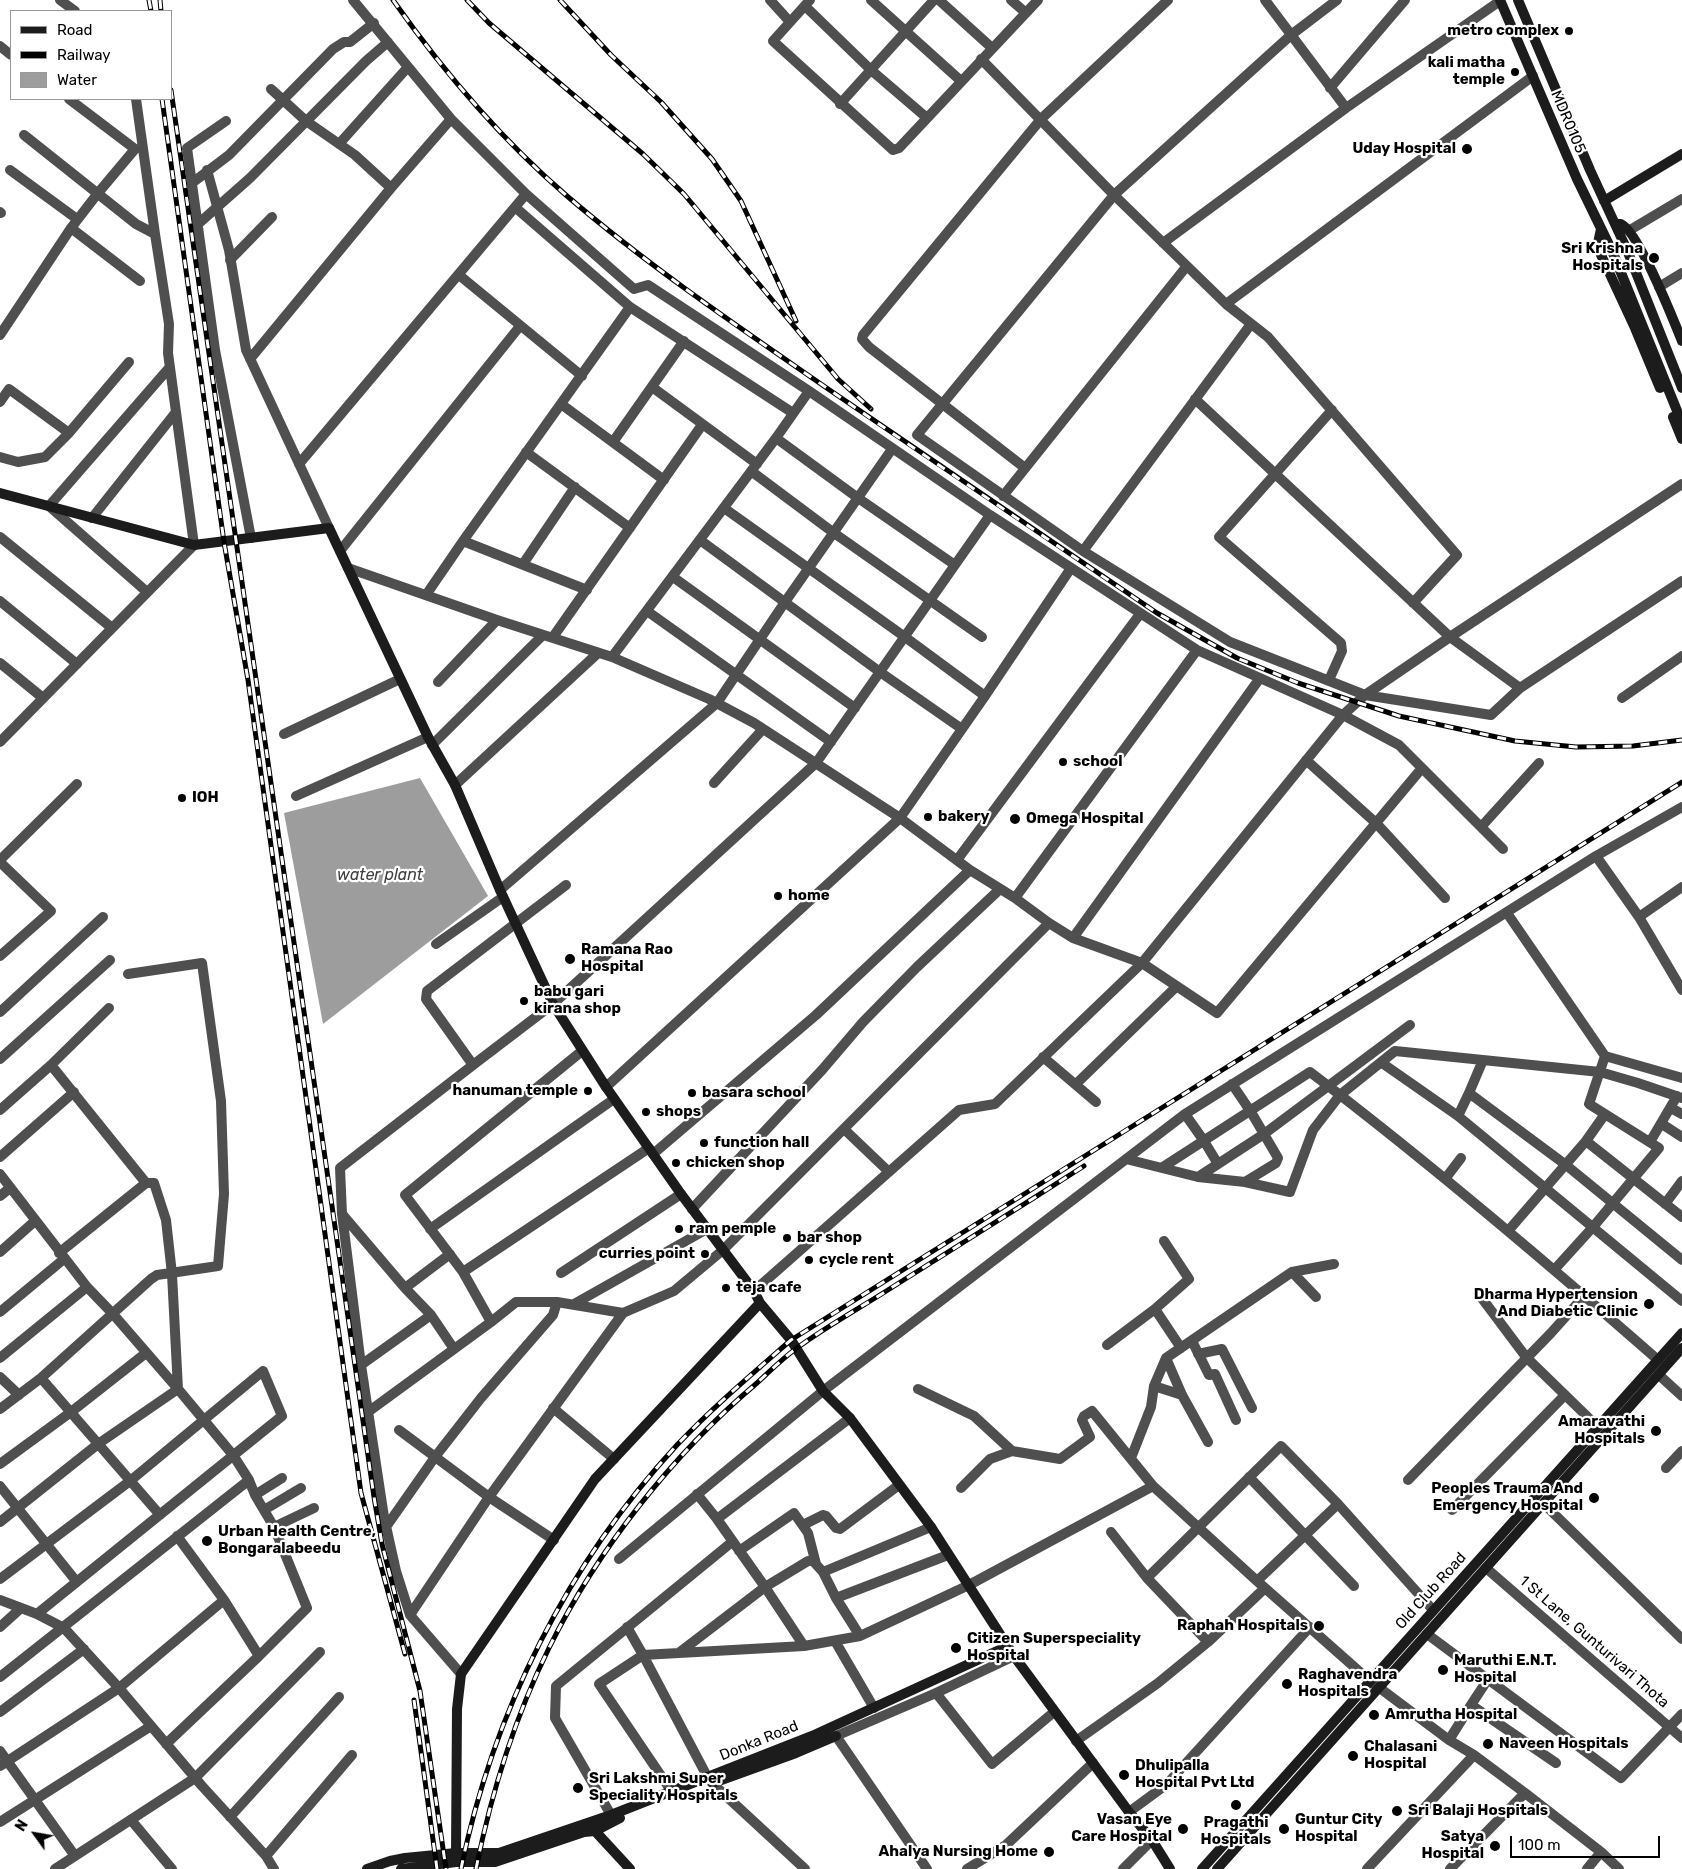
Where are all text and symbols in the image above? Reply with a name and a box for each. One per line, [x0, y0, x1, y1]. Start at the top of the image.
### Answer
legend [10, 10, 172, 100]
text: Road [57, 21, 93, 39]
place label: metro complex [1447, 22, 1559, 40]
marker: metro complex [1563, 25, 1575, 37]
text: Railway [57, 46, 111, 64]
place label: kali matha temple [1428, 54, 1505, 89]
marker: kali matha temple [1509, 66, 1521, 78]
text: Water [57, 71, 97, 89]
street label: MDR0105 [1547, 88, 1589, 156]
place label: Uday Hospital [1352, 140, 1456, 158]
marker: Uday Hospital [1460, 142, 1474, 156]
place label: Sri Krishna Hospitals [1561, 240, 1643, 275]
marker: Sri Krishna Hospitals [1647, 251, 1661, 265]
place label: school [1073, 753, 1123, 771]
marker: school [1057, 756, 1069, 768]
place label: IOH [192, 789, 219, 807]
marker: IOH [176, 792, 188, 804]
place label: bakery [938, 808, 989, 826]
place label: Omega Hospital [1026, 810, 1143, 828]
marker: bakery [922, 811, 934, 823]
marker: Omega Hospital [1008, 812, 1022, 826]
water label: water plant [337, 865, 423, 885]
place label: home [788, 887, 830, 905]
marker: home [772, 890, 784, 902]
place label: Ramana Rao Hospital [581, 941, 673, 976]
marker: Ramana Rao Hospital [563, 952, 577, 966]
place label: babu gari kirana shop [534, 983, 621, 1018]
marker: babu gari kirana shop [518, 995, 530, 1007]
place label: hanuman temple [452, 1082, 578, 1100]
place label: basara school [702, 1084, 806, 1102]
marker: hanuman temple [582, 1085, 594, 1097]
marker: basara school [686, 1087, 698, 1099]
place label: shops [656, 1103, 701, 1121]
marker: shops [640, 1106, 652, 1118]
place label: function hall [714, 1134, 809, 1152]
marker: function hall [698, 1137, 710, 1149]
place label: chicken shop [686, 1154, 785, 1172]
marker: chicken shop [670, 1157, 682, 1169]
place label: ram pemple [689, 1220, 776, 1238]
marker: ram pemple [673, 1223, 685, 1235]
place label: bar shop [797, 1229, 862, 1247]
marker: bar shop [781, 1232, 793, 1244]
place label: curries point [599, 1245, 695, 1263]
marker: curries point [699, 1248, 711, 1260]
place label: cycle rent [819, 1251, 894, 1269]
marker: cycle rent [803, 1254, 815, 1266]
place label: teja cafe [736, 1279, 802, 1297]
marker: teja cafe [720, 1282, 732, 1294]
place label: Dharma Hypertension And Diabetic Clinic [1474, 1286, 1638, 1321]
marker: Dharma Hypertension And Diabetic Clinic [1642, 1297, 1656, 1311]
place label: Amaravathi Hospitals [1558, 1413, 1645, 1448]
marker: Amaravathi Hospitals [1649, 1424, 1663, 1438]
place label: Peoples Trauma And Emergency Hospital [1431, 1480, 1583, 1515]
marker: Peoples Trauma And Emergency Hospital [1587, 1491, 1601, 1505]
place label: Urban Health Centre, Bongaralabeedu [218, 1523, 376, 1558]
marker: Urban Health Centre, Bongaralabeedu [200, 1534, 214, 1548]
street label: Old Club Road [1392, 1549, 1470, 1633]
street label: 1 St Lane, Gunturivari Thota [1515, 1572, 1673, 1712]
place label: Raphah Hospitals [1177, 1617, 1308, 1635]
marker: Raphah Hospitals [1312, 1619, 1326, 1633]
place label: Citizen Superspeciality Hospital [967, 1630, 1141, 1665]
marker: Citizen Superspeciality Hospital [949, 1641, 963, 1655]
place label: Maruthi E.N.T. Hospital [1454, 1652, 1557, 1687]
marker: Maruthi E.N.T. Hospital [1436, 1663, 1450, 1677]
place label: Raghavendra Hospitals [1298, 1666, 1397, 1701]
marker: Raghavendra Hospitals [1280, 1677, 1294, 1691]
place label: Amrutha Hospital [1385, 1706, 1517, 1724]
marker: Amrutha Hospital [1367, 1708, 1381, 1722]
street label: Donka Road [717, 1717, 801, 1765]
place label: Naveen Hospitals [1499, 1735, 1629, 1753]
marker: Naveen Hospitals [1481, 1737, 1495, 1751]
place label: Chalasani Hospital [1364, 1738, 1437, 1773]
marker: Chalasani Hospital [1346, 1749, 1360, 1763]
place label: Dhulipalla Hospital Pvt Ltd [1135, 1757, 1255, 1792]
marker: Dhulipalla Hospital Pvt Ltd [1117, 1768, 1131, 1782]
place label: Sri Lakshmi Super Speciality Hospitals [589, 1770, 738, 1805]
marker: Sri Lakshmi Super Speciality Hospitals [571, 1781, 585, 1795]
marker: Pragathi Hospitals [1229, 1798, 1243, 1812]
place label: Sri Balaji Hospitals [1408, 1802, 1548, 1820]
marker: Sri Balaji Hospitals [1390, 1804, 1404, 1818]
north arrow [10, 1809, 60, 1859]
place label: Vasan Eye Care Hospital [1071, 1811, 1172, 1846]
place label: Guntur City Hospital [1295, 1811, 1382, 1846]
place label: Pragathi Hospitals [1201, 1814, 1271, 1849]
text: N [12, 1817, 32, 1835]
marker: Vasan Eye Care Hospital [1176, 1822, 1190, 1836]
marker: Guntur City Hospital [1277, 1822, 1291, 1836]
scale bar [1512, 1826, 1662, 1858]
place label: Satya Hospital [1421, 1828, 1484, 1863]
text: 100 m [1518, 1836, 1560, 1854]
marker: Satya Hospital [1488, 1839, 1502, 1853]
place label: Ahalya Nursing Home [879, 1843, 1038, 1861]
marker: Ahalya Nursing Home [1042, 1845, 1056, 1859]

